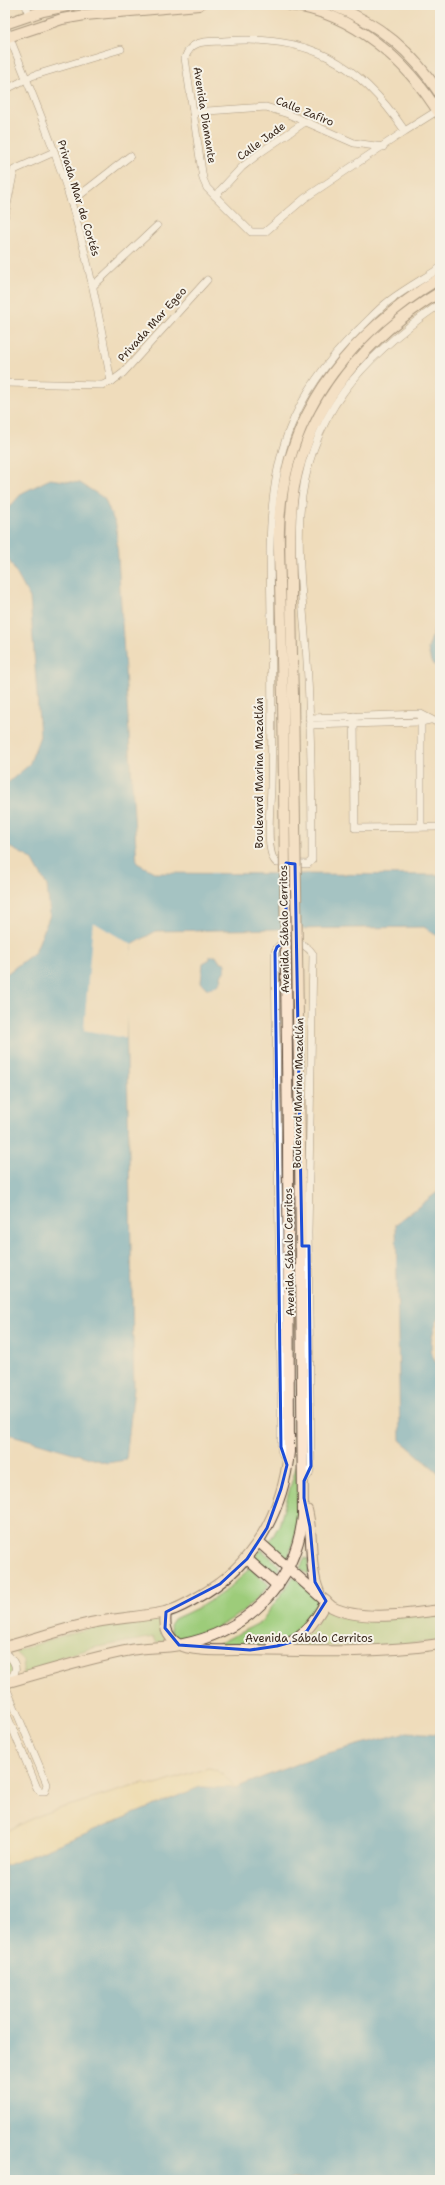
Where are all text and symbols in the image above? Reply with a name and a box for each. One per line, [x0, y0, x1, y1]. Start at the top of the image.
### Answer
street label: Avenida Diamante [189, 66, 220, 164]
street label: Calle Zafiro [273, 93, 336, 130]
street label: Calle Jade [234, 119, 288, 164]
street label: Privada Mar de Cortés [54, 138, 103, 258]
street label: Privada Mar Egeo [115, 283, 190, 365]
street label: Boulevard Marina Mazatlán [252, 697, 267, 848]
street label: Avenida Sábalo Cerritos [276, 865, 293, 993]
street label: Boulevard Marina Mazatlán [290, 1017, 307, 1169]
street label: Avenida Sábalo Cerritos [281, 1188, 298, 1316]
street label: Avenida Sábalo Cerritos [245, 1631, 373, 1646]

